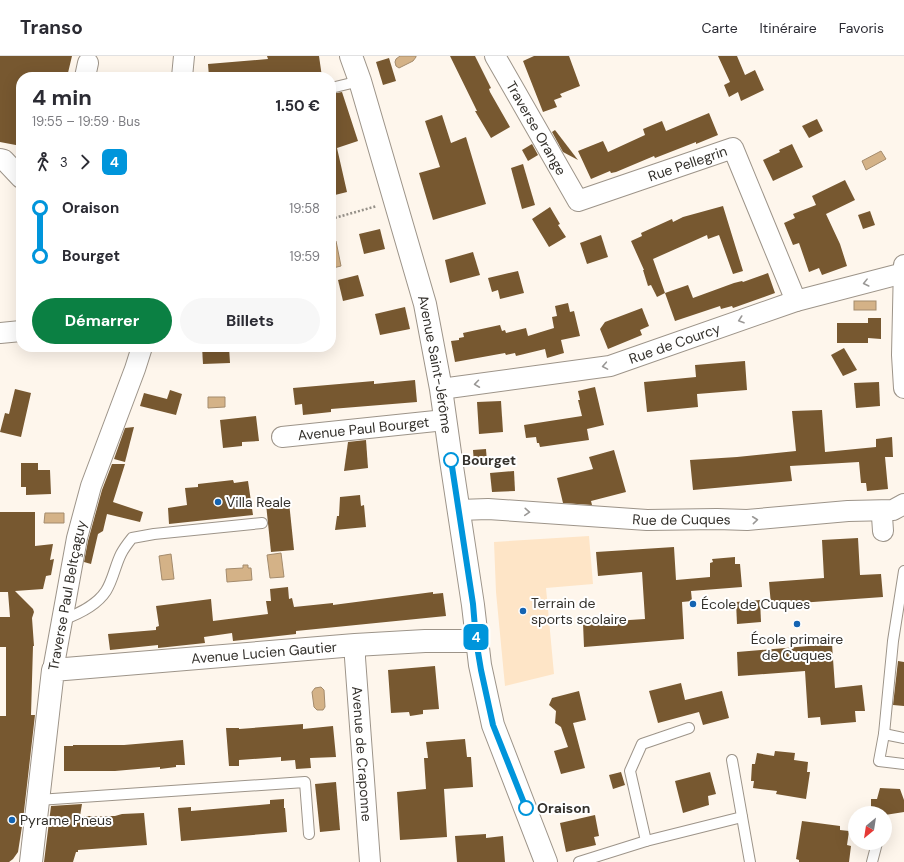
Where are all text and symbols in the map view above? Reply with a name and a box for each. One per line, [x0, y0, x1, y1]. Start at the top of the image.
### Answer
text: Transo [20, 15, 83, 40]
text: Carte [702, 19, 738, 37]
text: Itinéraire [760, 19, 817, 37]
text: Favoris [839, 19, 884, 37]
street label: Traverse Orange [502, 78, 570, 178]
text: 4 min [32, 83, 92, 112]
text: 1.50 € [275, 96, 320, 116]
text: 19:55 – 19:59 · Bus [32, 113, 140, 130]
street label: Rue Pellegrin [646, 142, 730, 185]
icon: walk [32, 151, 54, 173]
icon: forward [74, 151, 96, 173]
text: 4 [110, 153, 119, 171]
text: 3 [60, 154, 68, 171]
text: Oraison [62, 198, 119, 218]
text: 19:58 [289, 200, 320, 217]
text: Bourget [62, 246, 120, 266]
text: 19:59 [289, 248, 320, 265]
one-way arrow [863, 278, 870, 287]
street label: Avenue Saint-Jérôme [414, 293, 456, 435]
button: Démarrer [32, 298, 172, 344]
button: Billets [180, 298, 320, 344]
one-way arrow [738, 315, 745, 323]
street label: Rue de Courcy [626, 319, 723, 368]
one-way arrow [602, 361, 608, 370]
one-way arrow [473, 379, 480, 388]
street label: Avenue Paul Bourget [297, 413, 430, 444]
place label: Bourget [462, 451, 516, 469]
marker: Bourget [443, 452, 459, 468]
place label: Villa Reale [226, 493, 291, 511]
marker: Villa Reale [213, 497, 223, 507]
one-way arrow [524, 507, 530, 516]
street label: Rue de Cuques [632, 510, 731, 529]
one-way arrow [752, 515, 758, 524]
street label: Traverse Paul Beltçaguy [44, 518, 91, 672]
place label: Terrain de sports scolaire [531, 594, 627, 628]
place label: École de Cuques [701, 595, 810, 613]
marker: École de Cuques [688, 599, 698, 609]
marker: Terrain de sports scolaire [518, 606, 528, 616]
marker: École primaire de Cuques [792, 619, 802, 629]
line badge: 4 [463, 624, 489, 650]
text: 4 [471, 628, 481, 646]
place label: École primaire de Cuques [751, 630, 843, 664]
street label: Avenue Lucien Gautier [190, 638, 338, 668]
street label: Avenue de Craponne [348, 685, 376, 822]
place label: Oraison [537, 799, 590, 817]
marker: Oraison [518, 800, 534, 816]
north arrow [848, 806, 892, 850]
map controls [848, 806, 892, 850]
place label: Pyrame Pneus [20, 811, 112, 829]
marker: Pyrame Pneus [7, 815, 17, 825]

